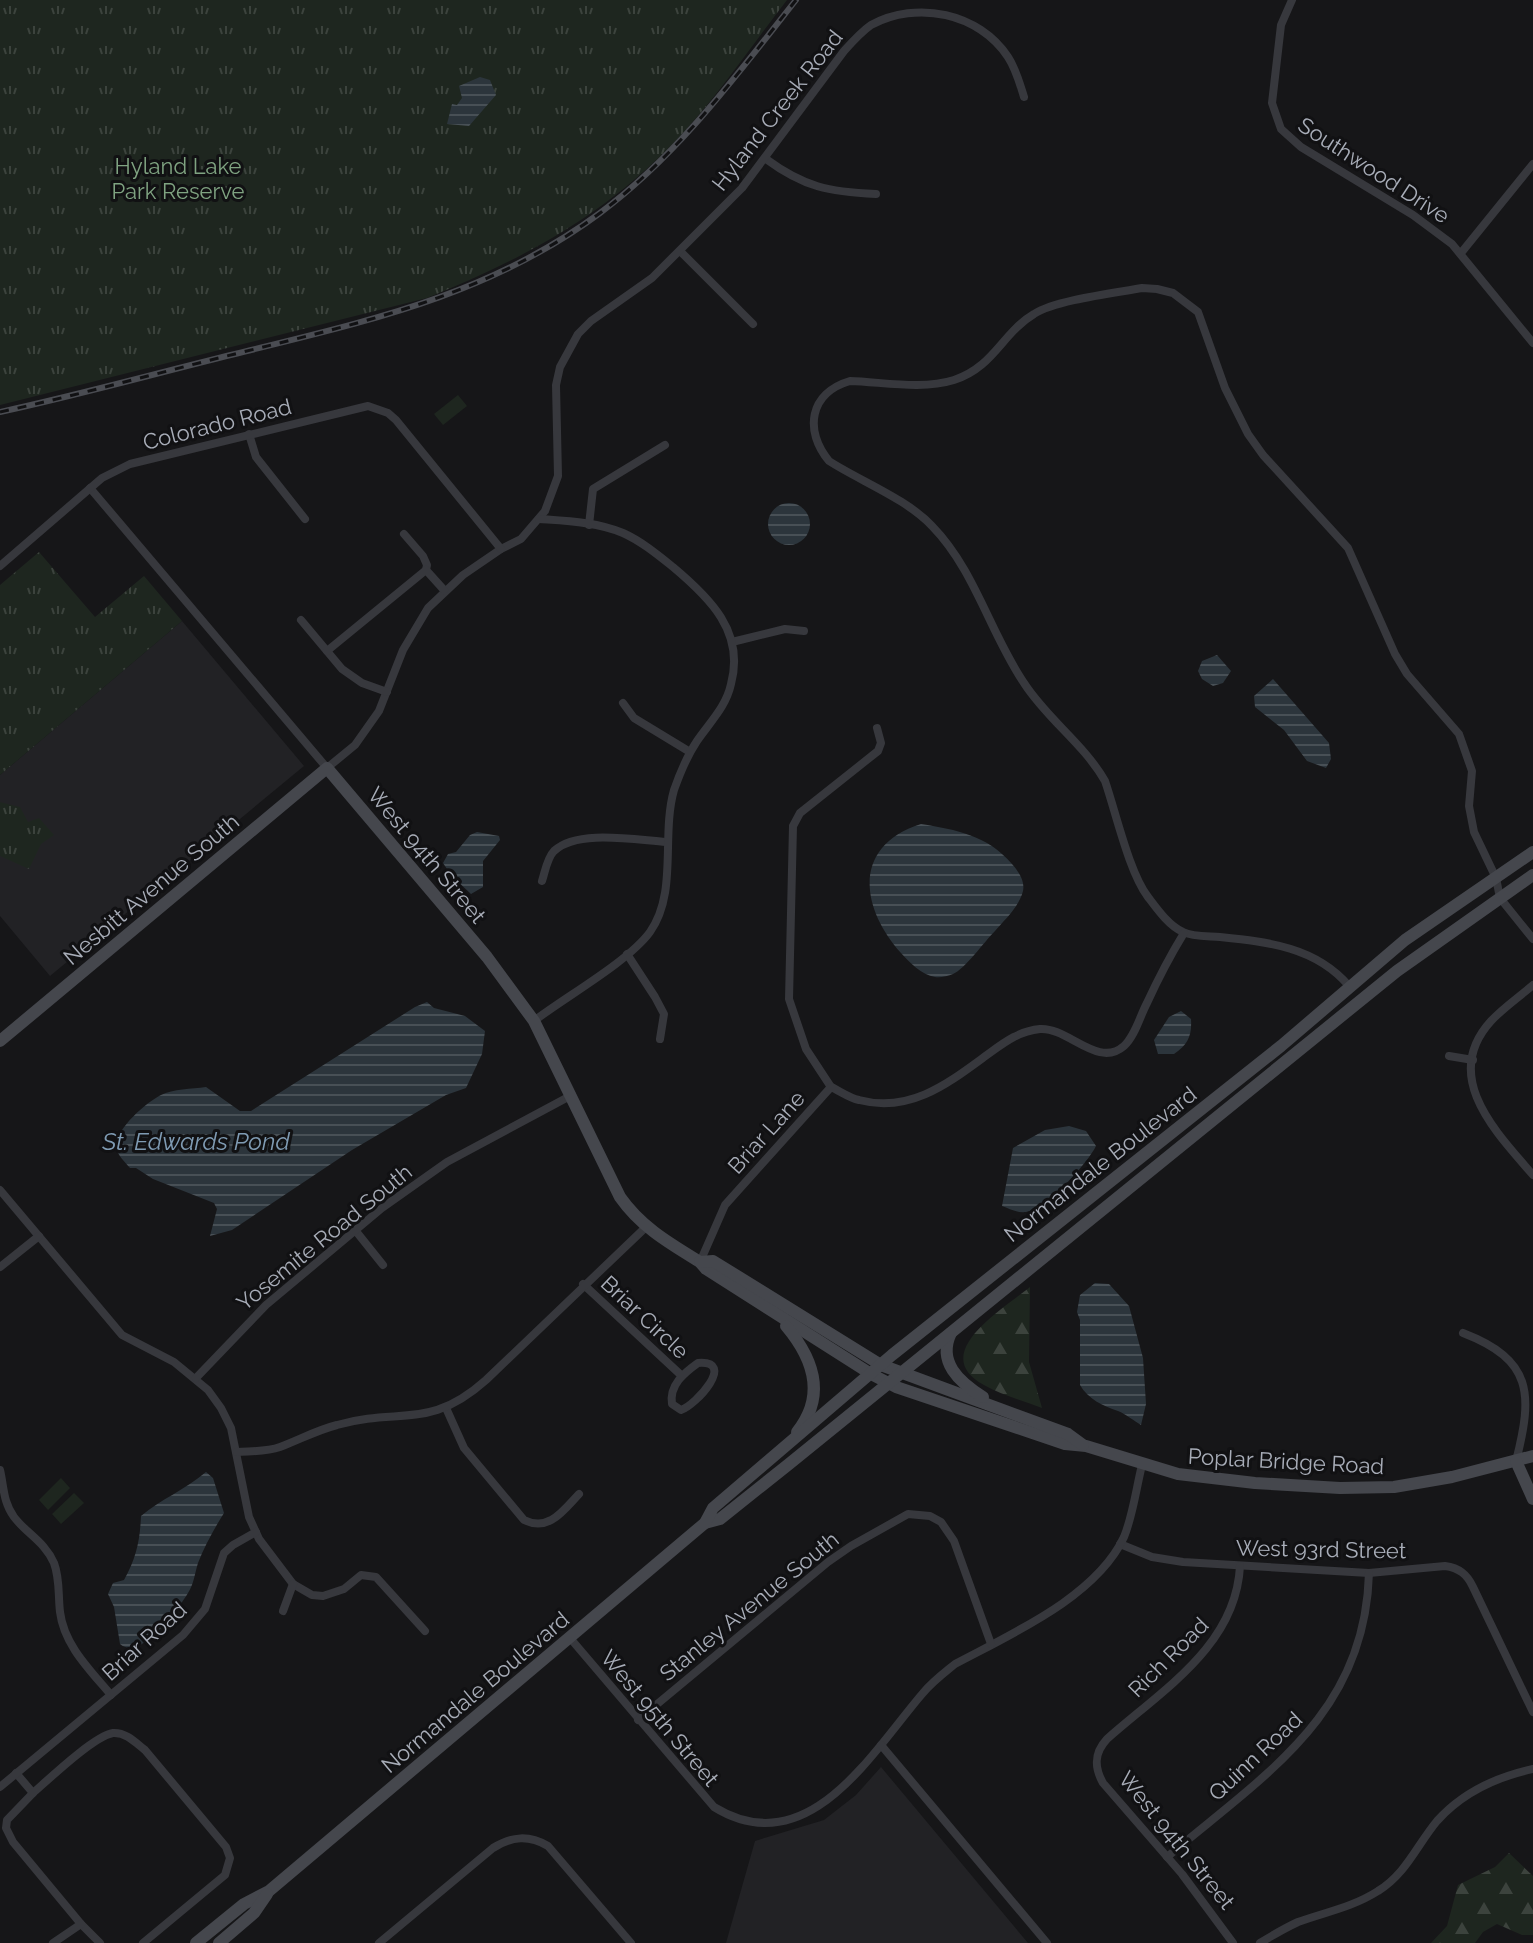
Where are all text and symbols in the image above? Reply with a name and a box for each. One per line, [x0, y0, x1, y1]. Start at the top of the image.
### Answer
street label: Hyland Creek Road [706, 25, 848, 195]
street label: Southwood Drive [1294, 111, 1454, 229]
park label: Hyland Lake Park Reserve [112, 153, 245, 204]
street label: Colorado Road [140, 393, 294, 455]
street label: West 94th Street [362, 782, 492, 929]
street label: Nesbitt Avenue South [58, 808, 244, 970]
street label: Normandale Boulevard [999, 1081, 1201, 1247]
street label: Briar Lane [722, 1085, 810, 1179]
water label: St. Edwards Pond [101, 1127, 290, 1156]
street label: Yosemite Road South [231, 1158, 417, 1316]
street label: Briar Circle [596, 1270, 694, 1364]
street label: Poplar Bridge Road [1187, 1443, 1385, 1479]
street label: Stanley Avenue South [654, 1526, 844, 1686]
street label: West 93rd Street [1236, 1535, 1407, 1563]
street label: Briar Road [96, 1596, 192, 1686]
street label: Normandale Boulevard [376, 1606, 574, 1778]
street label: Rich Road [1123, 1612, 1213, 1702]
street label: West 95th Street [595, 1645, 725, 1792]
street label: Quinn Road [1203, 1706, 1307, 1806]
street label: West 94th Street [1113, 1766, 1241, 1915]

